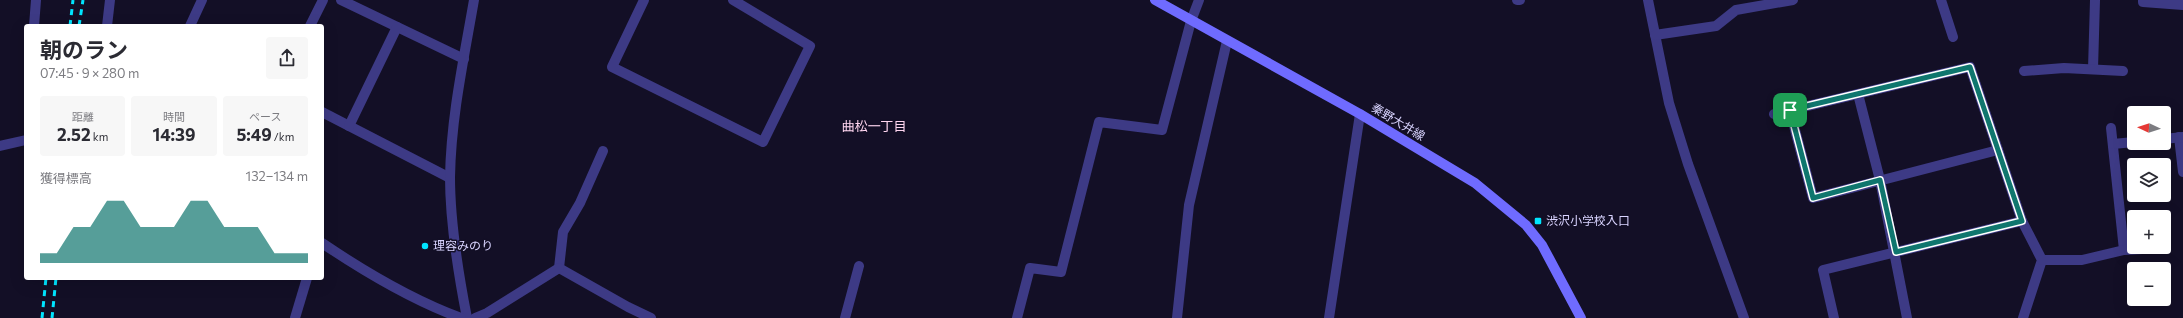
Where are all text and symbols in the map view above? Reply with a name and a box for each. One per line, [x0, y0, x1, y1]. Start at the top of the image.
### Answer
text: 朝のラン [40, 36, 128, 63]
button: share [266, 37, 308, 79]
text: 07:45 · 9 × 280 m [40, 65, 139, 81]
pin [1773, 93, 1807, 127]
icon: arrive [1779, 99, 1801, 121]
street label: 秦野大井線 [1369, 100, 1428, 143]
north arrow [2127, 106, 2171, 150]
map controls [2127, 106, 2171, 306]
text: 距離 [72, 110, 94, 123]
text: 時間 [163, 110, 185, 123]
text: ペース [249, 110, 282, 123]
district label: 曲松一丁目 [841, 118, 907, 134]
text: 2.52 [57, 124, 91, 145]
text: 14:39 [152, 124, 196, 145]
text: 5:49 [236, 124, 272, 145]
text: km [91, 130, 108, 143]
text: /km [272, 130, 294, 143]
button: layers [2127, 158, 2171, 202]
text: 132–134 m [246, 168, 308, 184]
text: 獲得標高 [40, 170, 92, 186]
button: + [2127, 210, 2171, 254]
place label: 渋沢小学校入口 [1546, 213, 1630, 227]
marker: 渋沢小学校入口 [1533, 216, 1543, 226]
place label: 理容みのり [433, 238, 493, 252]
marker: 理容みのり [420, 241, 430, 251]
button: − [2127, 262, 2171, 306]

